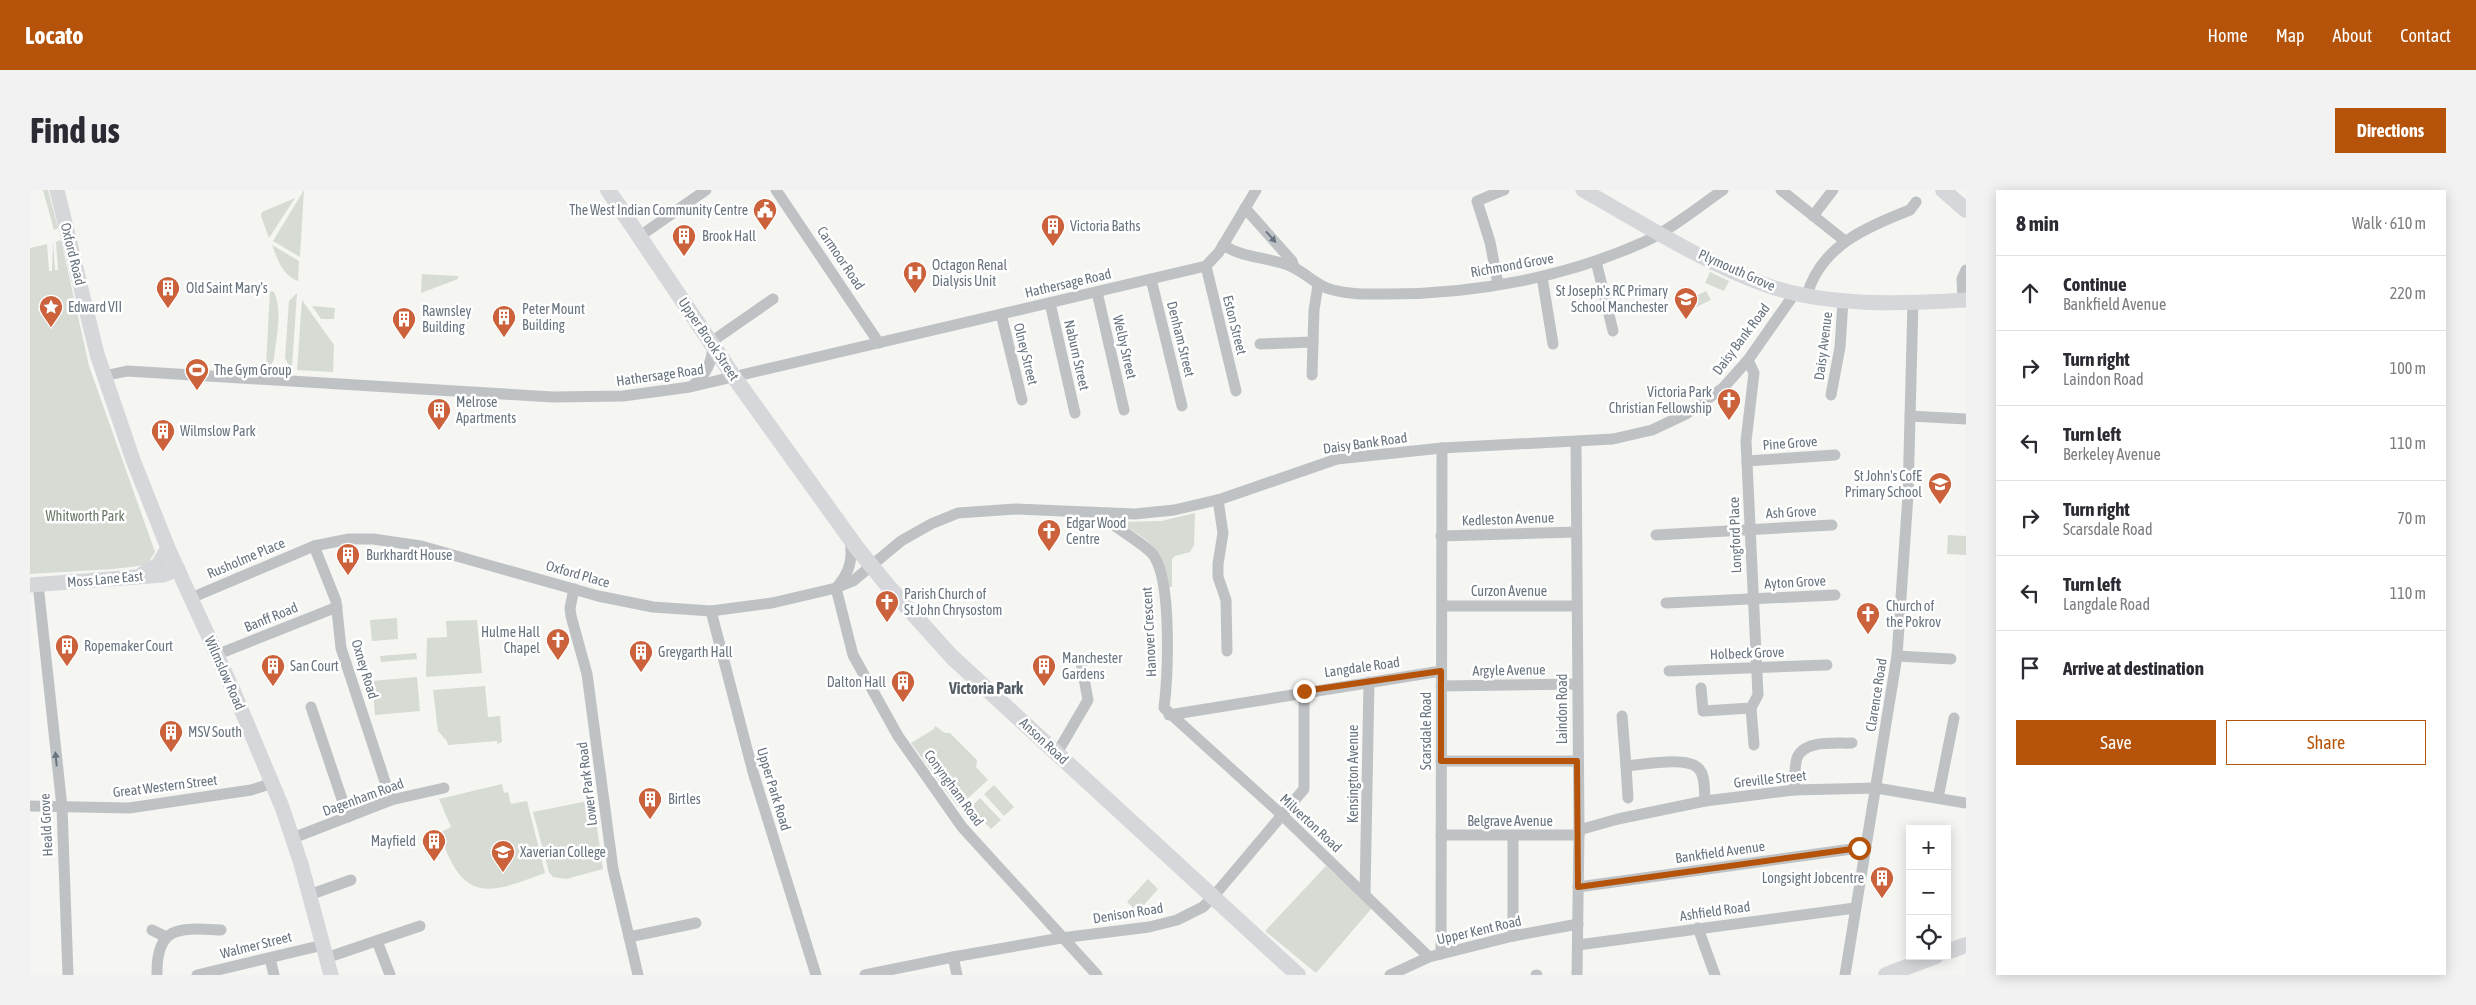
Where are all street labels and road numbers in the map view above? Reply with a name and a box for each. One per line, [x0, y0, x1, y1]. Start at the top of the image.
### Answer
street label: Oxford Road [58, 221, 88, 287]
street label: Carmoor Road [814, 223, 868, 293]
street label: Plymouth Grove [1696, 246, 1778, 294]
street label: Richmond Grove [1469, 250, 1555, 280]
street label: Hathersage Road [1023, 265, 1113, 301]
street label: Upper Brook Street [675, 294, 743, 384]
street label: Eston Street [1220, 294, 1250, 356]
street label: Denham Street [1164, 300, 1198, 378]
street label: Daisy Bank Road [1709, 300, 1773, 378]
street label: Daisy Avenue [1811, 311, 1835, 381]
street label: Welby Street [1110, 314, 1140, 380]
street label: Naburn Street [1061, 318, 1093, 392]
street label: Olney Street [1011, 321, 1041, 387]
street label: Hathersage Road [615, 361, 705, 389]
street label: Daisy Bank Road [1322, 429, 1408, 457]
street label: Pine Grove [1762, 433, 1818, 453]
street label: Longford Place [1726, 496, 1744, 574]
street label: Ash Grove [1765, 503, 1817, 521]
street label: Kedleston Avenue [1462, 509, 1554, 529]
street label: Rusholme Place [205, 534, 287, 582]
street label: Oxford Place [544, 557, 612, 591]
street label: Moss Lane East [66, 568, 144, 590]
street label: Ayton Grove [1764, 572, 1826, 592]
street label: Curzon Avenue [1471, 583, 1547, 599]
street label: Hanover Crescent [1139, 587, 1159, 677]
street label: Banff Road [242, 599, 300, 635]
street label: Wilmslow Road [202, 634, 248, 712]
street label: Oxney Road [348, 637, 382, 701]
street label: Holbeck Grove [1709, 644, 1785, 662]
street label: Langdale Road [1323, 654, 1401, 680]
street label: Clarence Road [1862, 657, 1890, 733]
street label: Argyle Avenue [1472, 661, 1546, 679]
street label: Laindon Road [1554, 674, 1570, 744]
street label: Scarsdale Road [1418, 692, 1434, 770]
street label: Anson Road [1016, 714, 1072, 768]
street label: Kensington Avenue [1345, 725, 1361, 823]
street label: Lower Park Road [574, 741, 600, 827]
street label: Upper Park Road [754, 746, 794, 832]
street label: Conyngham Road [921, 747, 987, 829]
street label: Greville Street [1733, 767, 1807, 791]
street label: Great Western Street [112, 772, 218, 800]
street label: Dagenham Road [320, 775, 406, 819]
street label: Milverton Road [1277, 791, 1345, 855]
street label: Heald Grove [36, 793, 56, 857]
street label: Belgrave Avenue [1467, 813, 1553, 829]
street label: Bankfield Avenue [1674, 838, 1766, 866]
street label: Ashfield Road [1679, 898, 1751, 924]
street label: Denison Road [1092, 900, 1164, 926]
street label: Upper Kent Road [1435, 912, 1523, 948]
street label: Walmer Street [219, 928, 293, 962]

